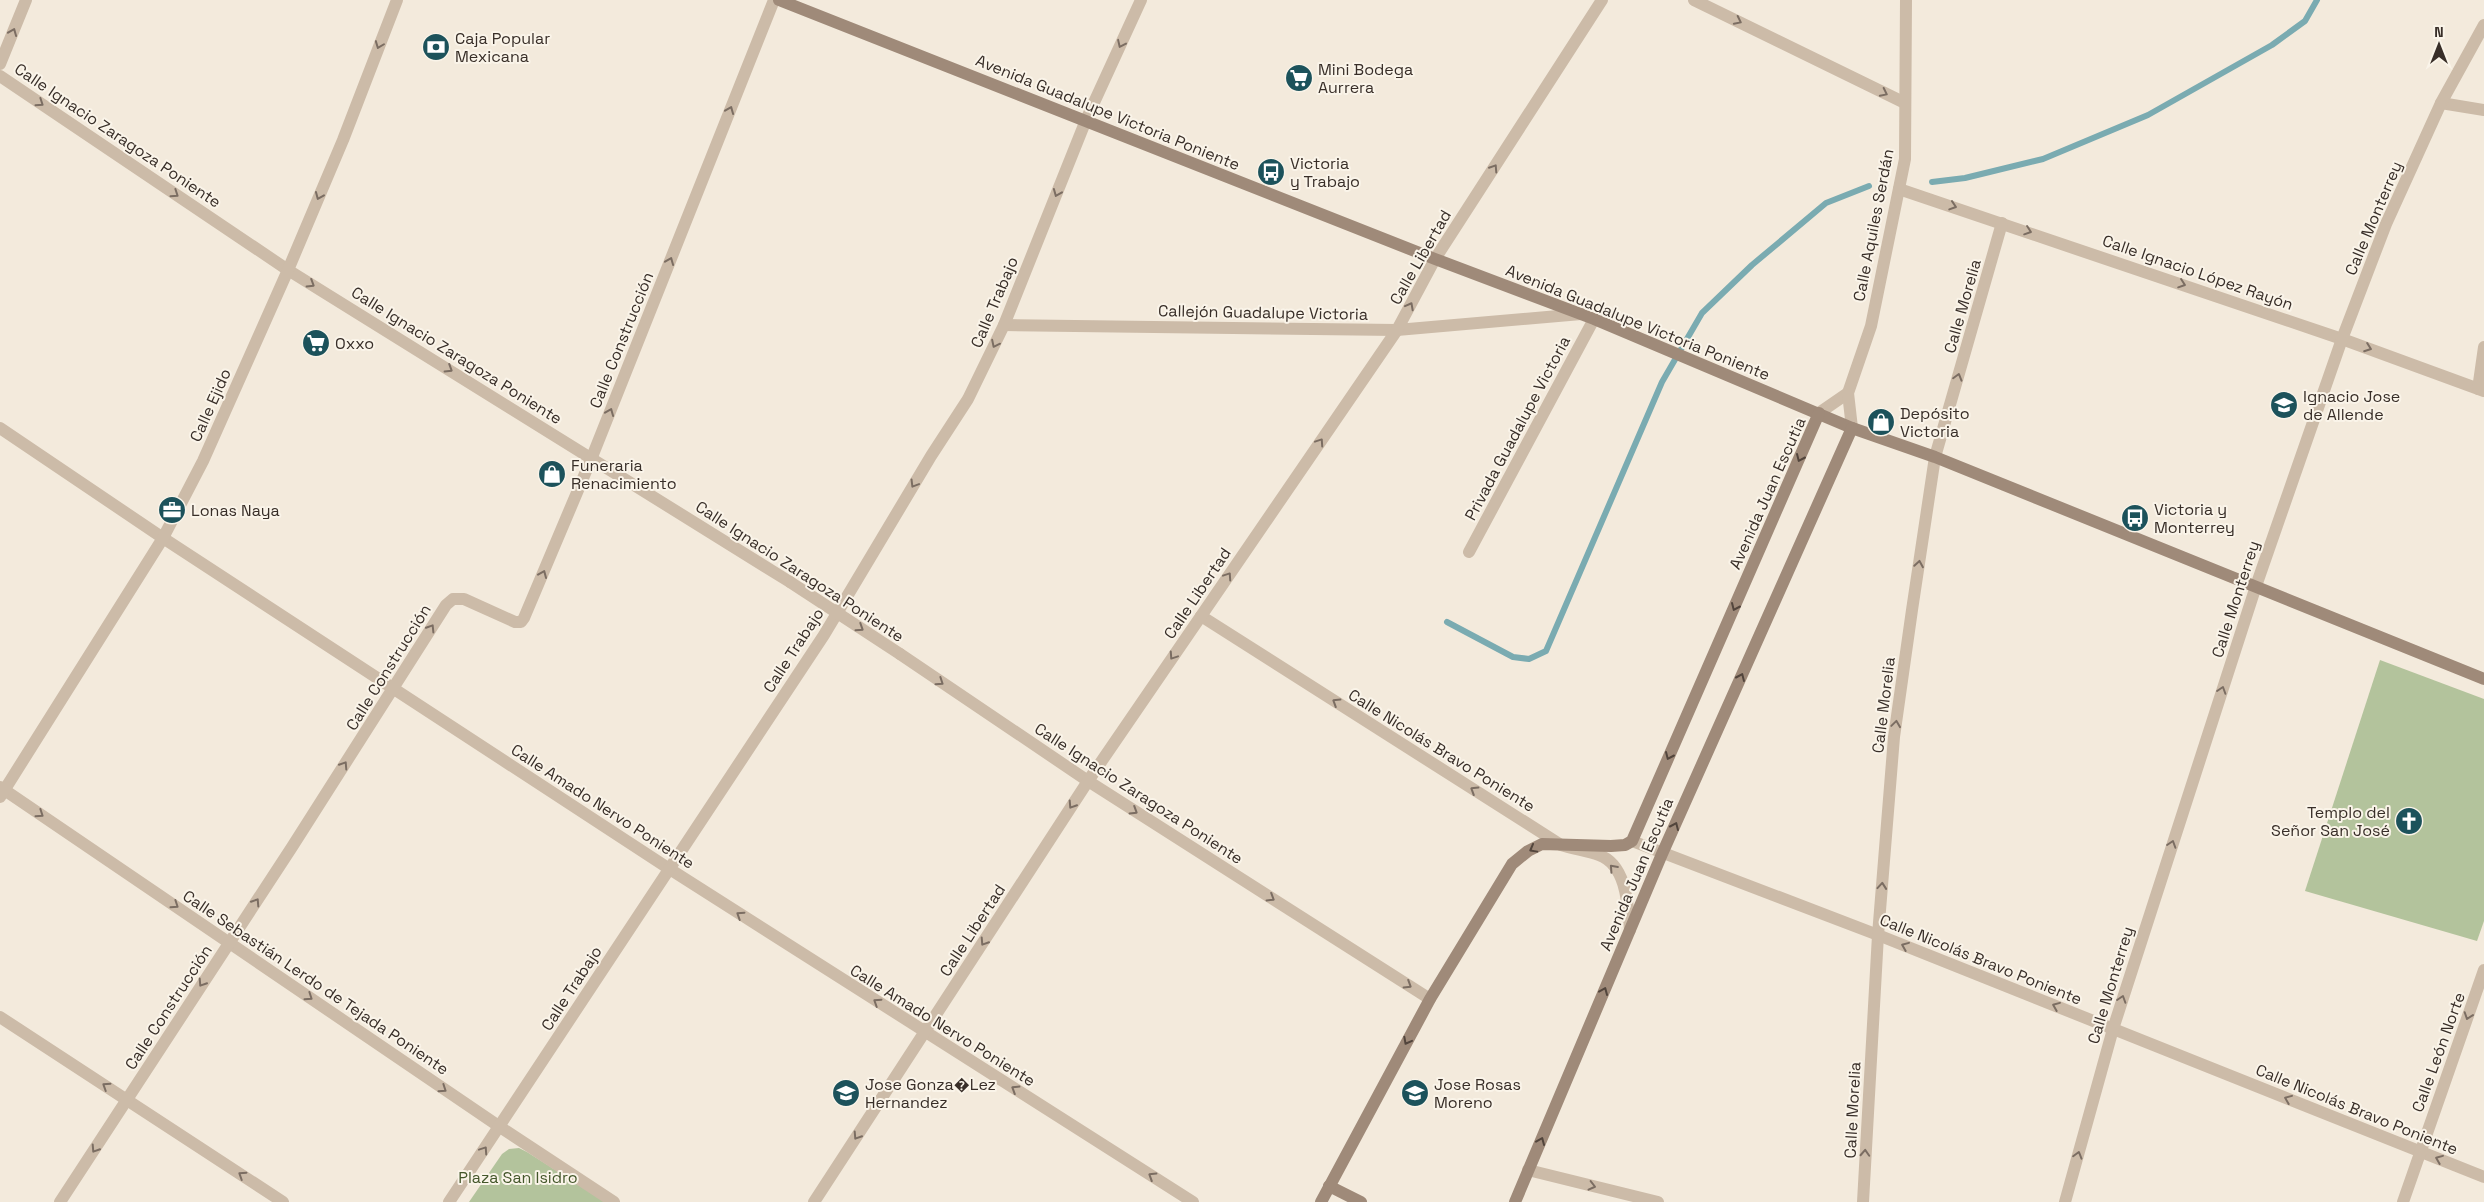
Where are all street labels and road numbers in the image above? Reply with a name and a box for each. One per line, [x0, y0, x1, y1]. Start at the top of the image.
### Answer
street label: Avenida Guadalupe Victoria Poniente [973, 50, 1243, 175]
street label: Calle Ignacio Zaragoza Poniente [10, 58, 225, 213]
street label: Calle Aquiles Serdán [1848, 147, 1899, 303]
street label: Calle Monterrey [2340, 158, 2407, 278]
street label: Calle Libertad [1385, 206, 1456, 308]
street label: Calle Ignacio López Rayón [2100, 230, 2296, 315]
street label: Calle Trabajo [966, 253, 1023, 351]
street label: Calle Morelia [1939, 257, 1986, 356]
street label: Avenida Guadalupe Victoria Poniente [1503, 260, 1773, 385]
street label: Calle Construcción [585, 269, 658, 411]
street label: Calle Ignacio Zaragoza Poniente [347, 282, 566, 429]
street label: Callejón Guadalupe Victoria [1158, 300, 1368, 325]
street label: Privada Guadalupe Victoria [1460, 332, 1575, 524]
street label: Calle Ejido [185, 365, 236, 445]
street label: Avenida Juan Escutia [1724, 414, 1810, 572]
street label: Calle Ignacio Zaragoza Poniente [691, 496, 908, 647]
street label: Calle Monterrey [2207, 538, 2264, 660]
street label: Calle Libertad [1159, 543, 1236, 643]
street label: Calle Construcción [341, 600, 436, 734]
street label: Calle Trabajo [758, 604, 829, 697]
street label: Calle Morelia [1867, 656, 1900, 754]
street label: Calle Nicolás Bravo Poniente [1344, 684, 1539, 817]
street label: Calle Ignacio Zaragoza Poniente [1030, 718, 1247, 869]
street label: Calle Amado Nervo Poniente [507, 739, 699, 874]
street label: Avenida Juan Escutia [1595, 795, 1678, 954]
street label: Calle Libertad [935, 880, 1010, 980]
street label: Calle Sebastián Lerdo de Tejada Poniente [179, 885, 453, 1080]
street label: Calle Nicolás Bravo Poniente [1877, 909, 2085, 1010]
street label: Calle Monterrey [2083, 924, 2138, 1046]
street label: Calle Construcción [120, 941, 217, 1074]
street label: Calle Trabajo [536, 942, 607, 1035]
street label: Calle Amado Nervo Poniente [846, 960, 1039, 1091]
street label: Calle León Norte [2407, 989, 2470, 1115]
street label: Calle Nicolás Bravo Poniente [2253, 1059, 2461, 1160]
street label: Calle Morelia [1839, 1061, 1866, 1159]

